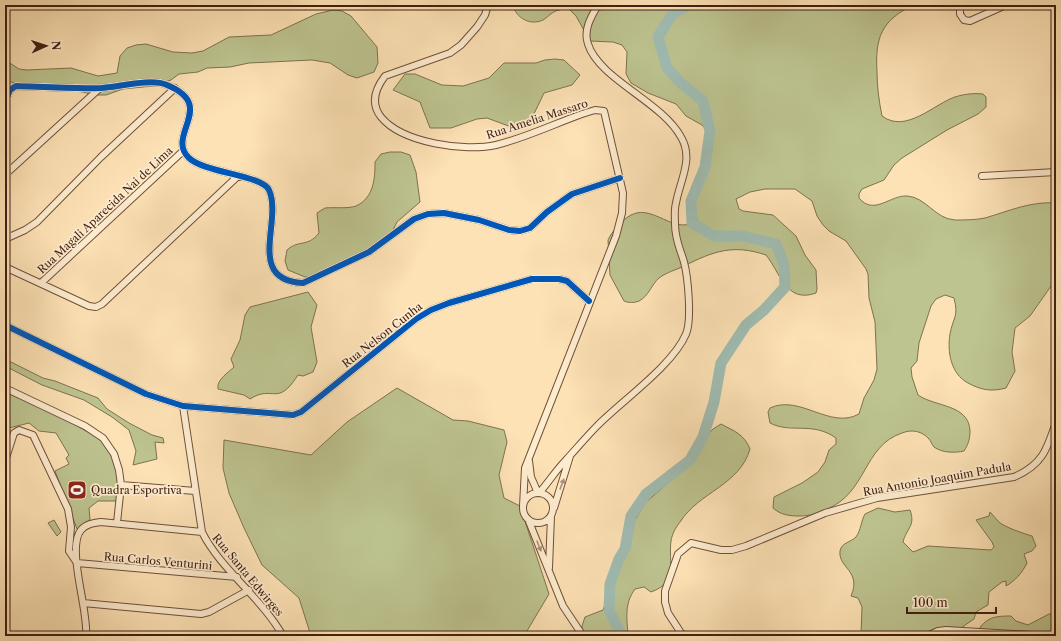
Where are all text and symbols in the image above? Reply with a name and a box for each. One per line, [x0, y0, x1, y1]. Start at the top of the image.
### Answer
north arrow [26, 26, 66, 66]
text: N [49, 40, 63, 51]
street label: Rua Amelia Massaro [484, 96, 590, 142]
street label: Rua Magali Aparecida Nai de Lima [34, 143, 176, 277]
street label: Rua Nelson Cunha [339, 299, 425, 371]
street label: Rua Antonio Joaquim Padula [862, 459, 1012, 499]
one-way arrow [559, 478, 565, 490]
sports icon: Quadra Esportiva [66, 479, 88, 501]
place label: Quadra Esportiva [91, 483, 182, 497]
street label: Rua Santa Edwirges [210, 531, 287, 619]
one-way arrow [536, 541, 542, 553]
street label: Rua Carlos Venturini [103, 549, 213, 573]
scale bar [907, 589, 996, 615]
text: 100 m [913, 595, 948, 610]

